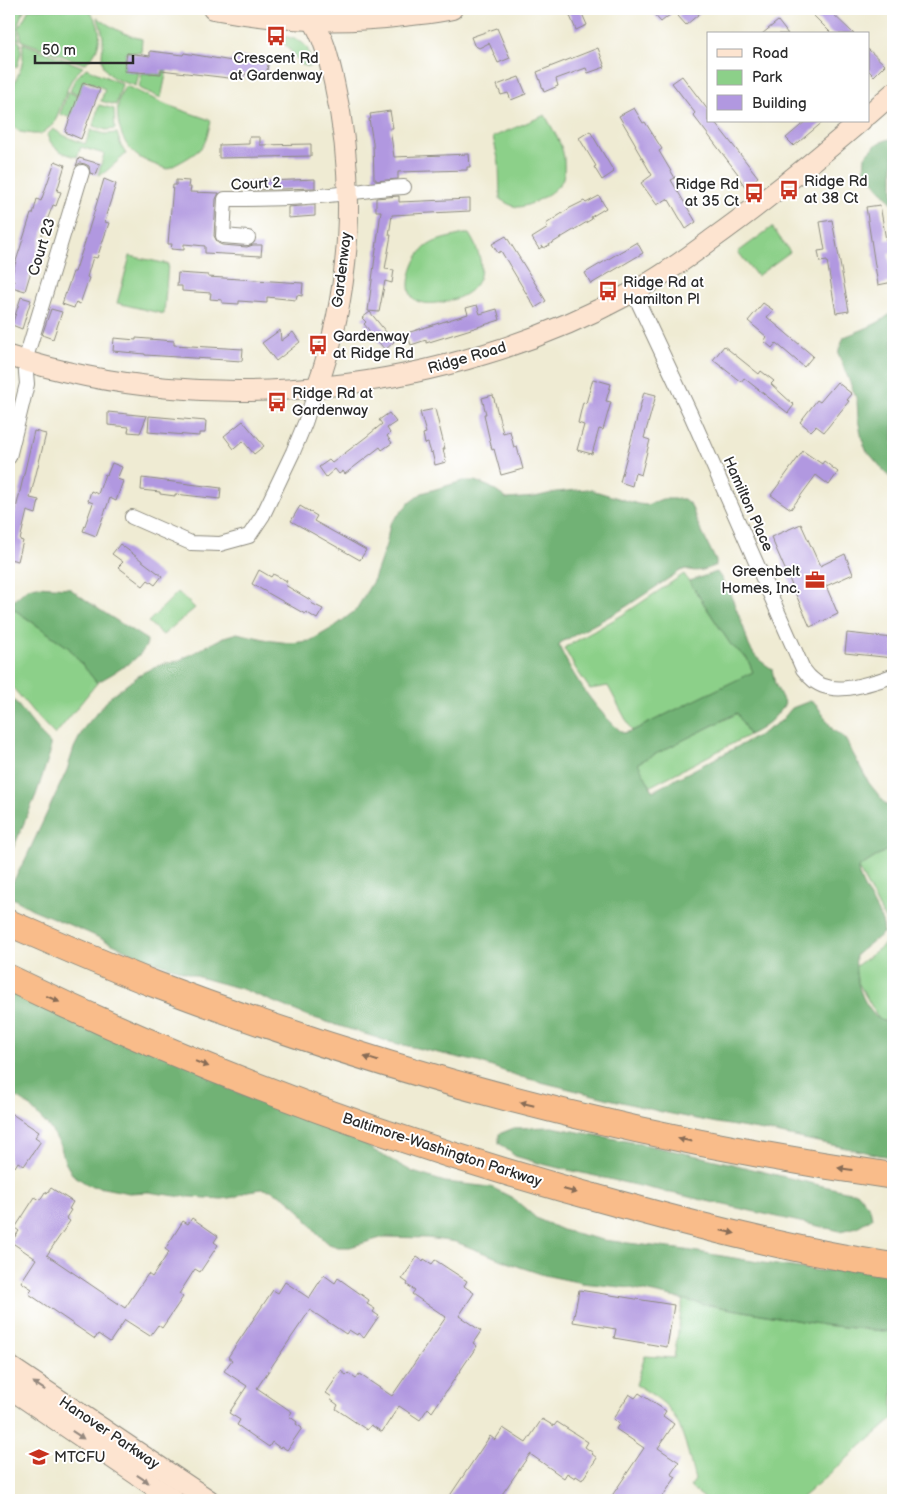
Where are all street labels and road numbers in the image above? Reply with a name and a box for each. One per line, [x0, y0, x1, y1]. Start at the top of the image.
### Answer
street label: Court 2 [230, 173, 282, 195]
street label: Court 23 [24, 216, 60, 278]
street label: Gardenway [328, 231, 356, 309]
street label: Ridge Road [426, 338, 508, 378]
street label: Hamilton Place [719, 454, 777, 555]
street label: Baltimore-Washington Parkway [340, 1109, 544, 1191]
street label: Hanover Parkway [55, 1392, 163, 1474]

